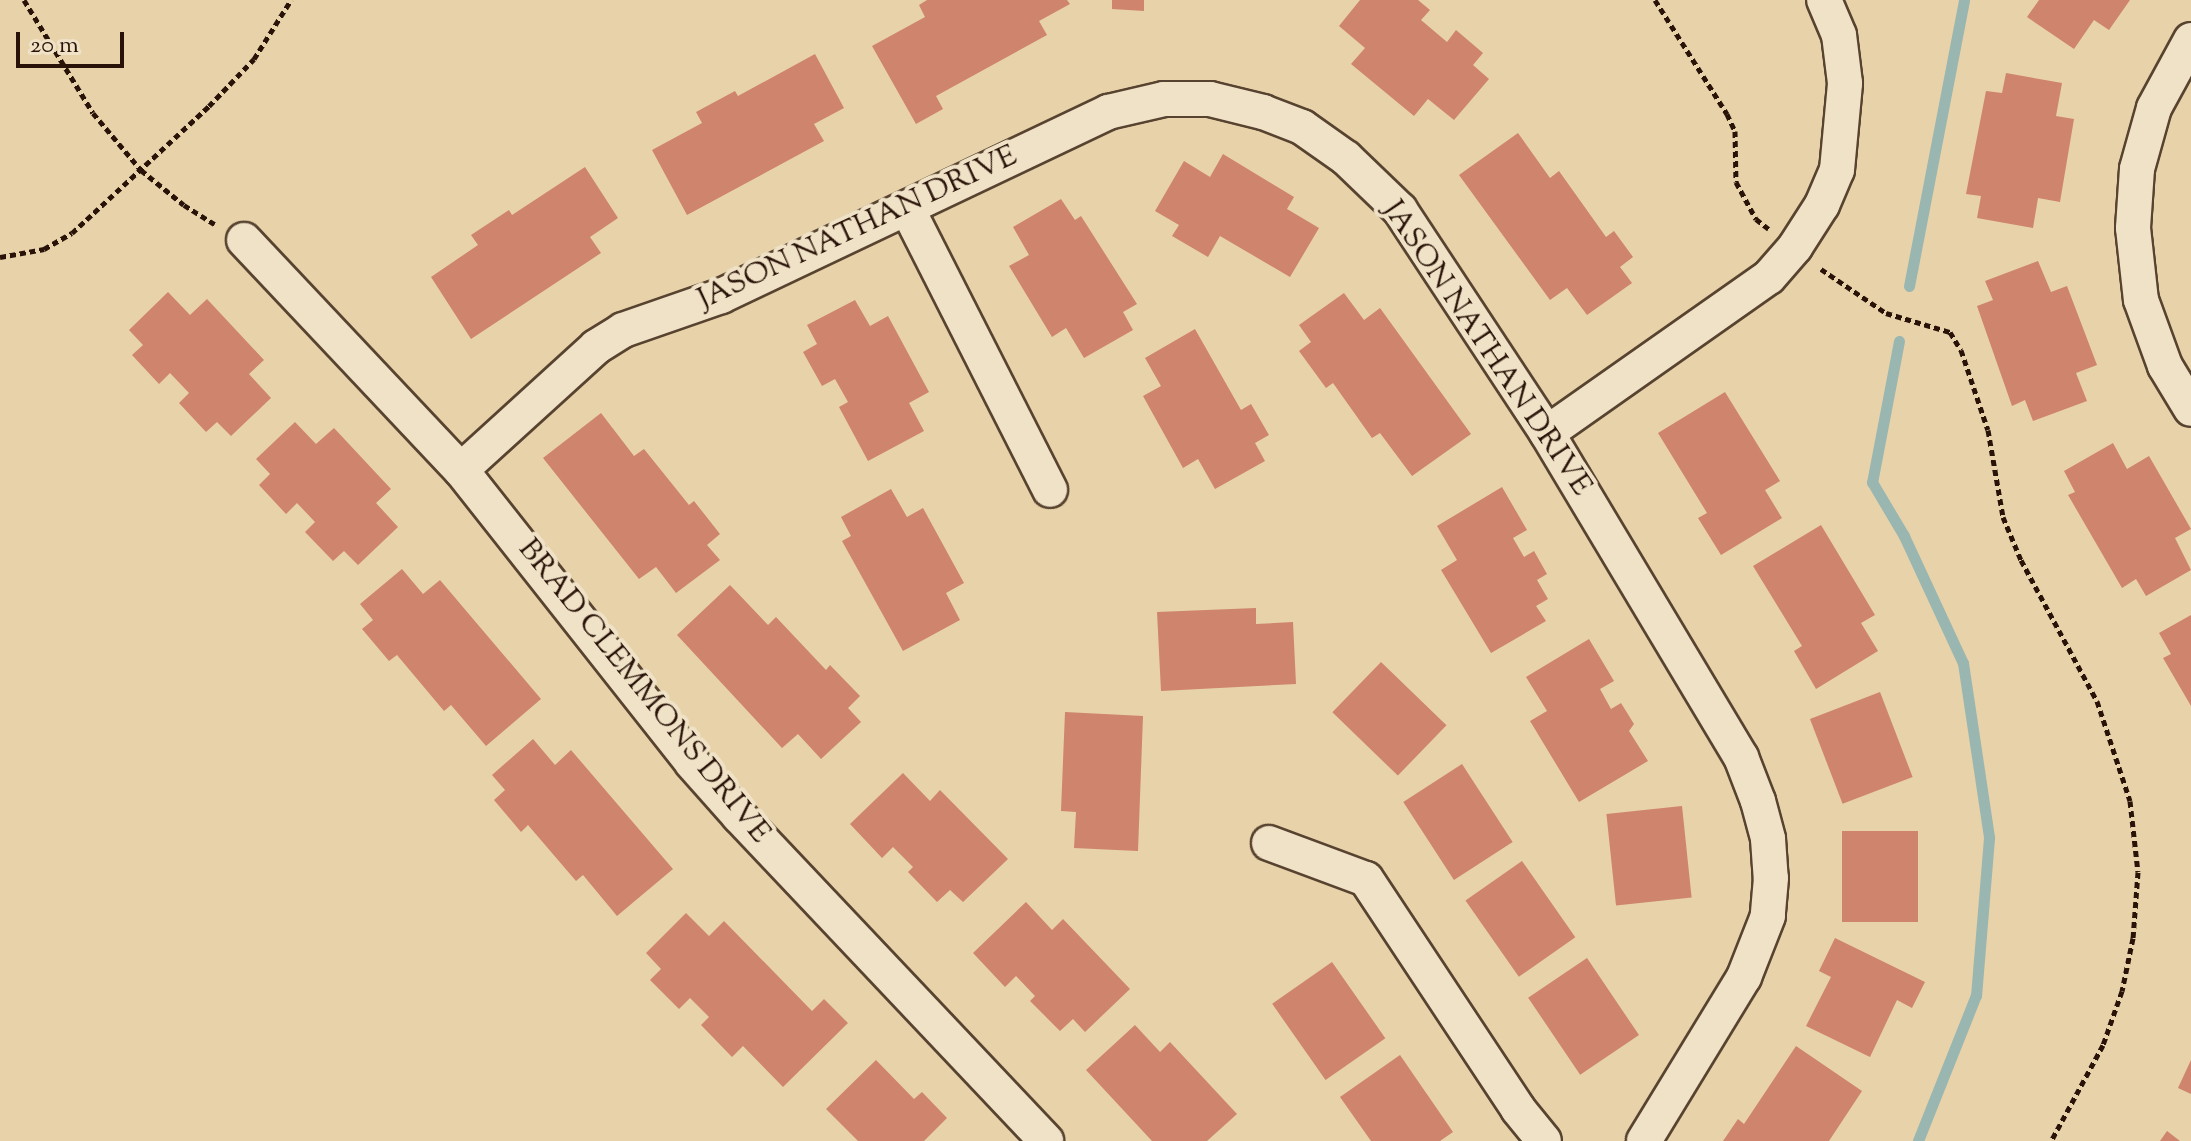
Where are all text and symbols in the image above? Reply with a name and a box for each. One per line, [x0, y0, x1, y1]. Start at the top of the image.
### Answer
scale bar [20, 16, 128, 66]
text: 20 m [30, 29, 79, 63]
street label: JASON NATHAN DRIVE [693, 139, 1023, 319]
street label: JASON NATHAN DRIVE [1374, 195, 1598, 503]
street label: BRAD CLEMMONS DRIVE [509, 533, 777, 851]

